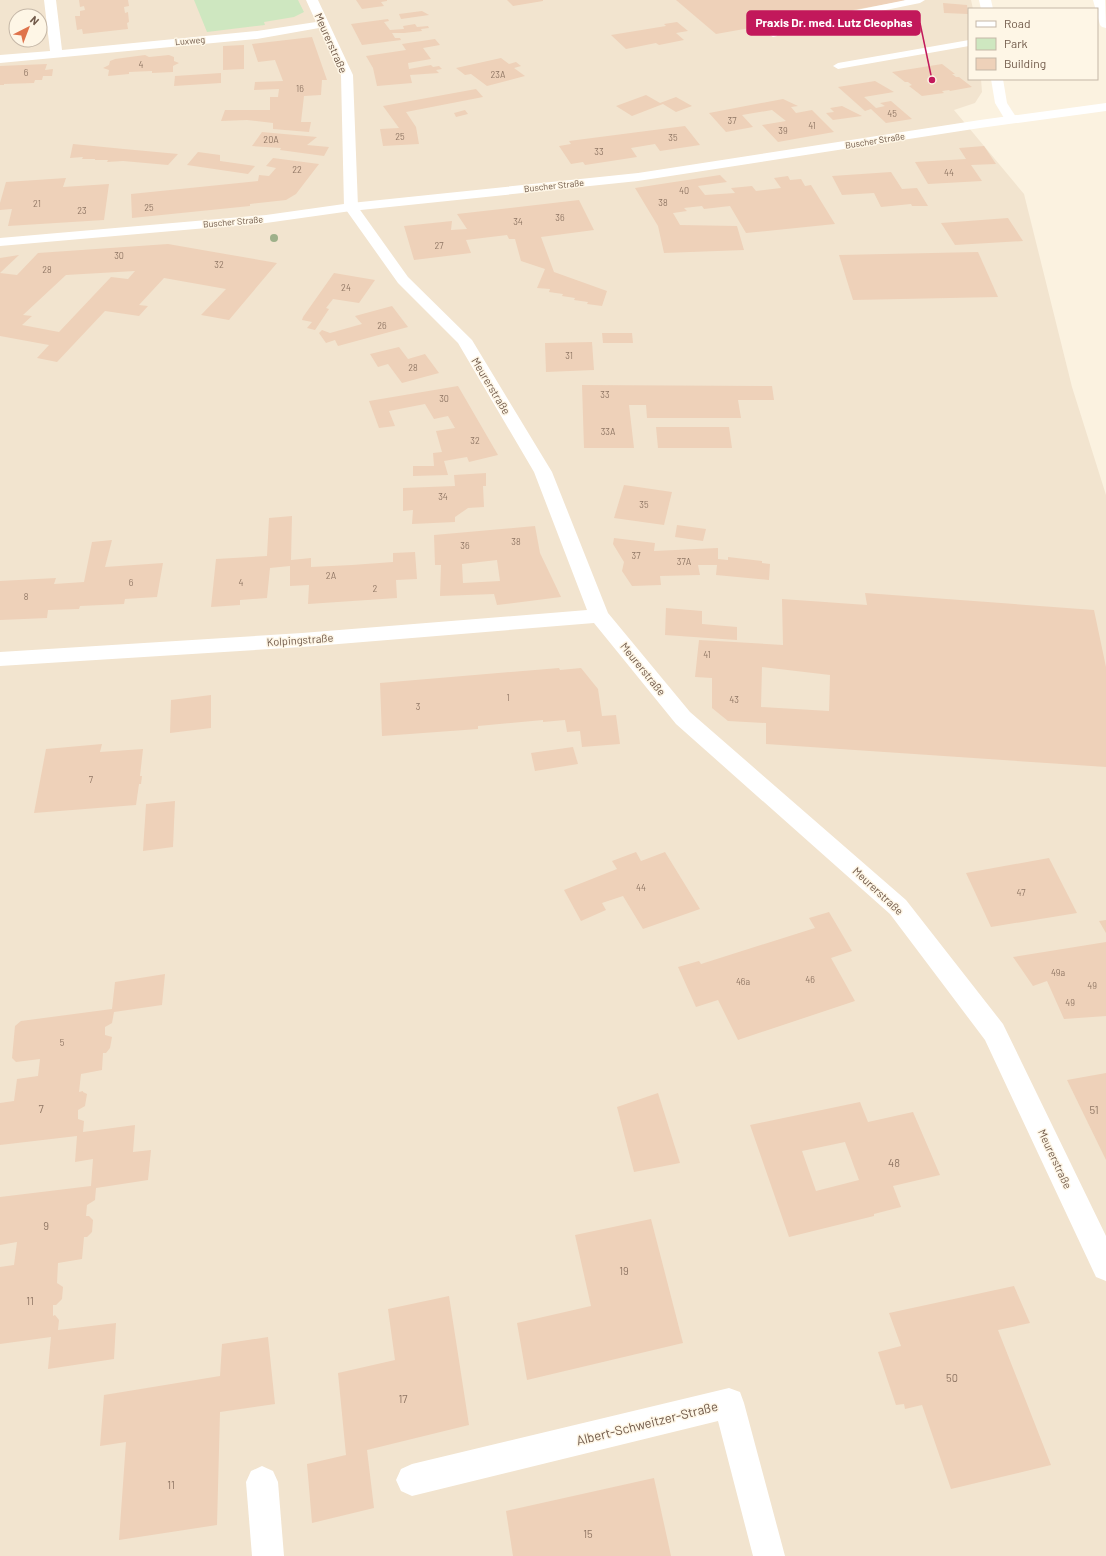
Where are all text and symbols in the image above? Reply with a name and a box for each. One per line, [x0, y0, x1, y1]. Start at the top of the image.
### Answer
north arrow [8, 8, 48, 48]
legend [968, 8, 1098, 80]
street label: Meurerstraße [312, 11, 351, 75]
callout: Praxis Dr. med. Lutz Cleophas [747, 11, 920, 35]
text: N [28, 13, 42, 27]
text: Praxis Dr. med. Lutz Cleophas [755, 15, 913, 29]
text: Road [1004, 16, 1031, 30]
street label: Luxweg [174, 34, 206, 47]
text: Park [1004, 36, 1028, 50]
text: Building [1004, 56, 1046, 70]
house number: 4 [139, 59, 144, 70]
house number: 6 [24, 67, 29, 78]
house number: 23A [491, 69, 506, 80]
house number: 16 [296, 83, 304, 94]
house number: 45 [887, 108, 897, 119]
house number: 37 [728, 115, 737, 126]
house number: 41 [808, 120, 816, 131]
house number: 39 [778, 125, 788, 136]
street label: Buscher Straße [844, 130, 906, 151]
house number: 25 [395, 131, 405, 142]
house number: 35 [668, 132, 678, 143]
house number: 20A [263, 134, 279, 145]
house number: 33 [594, 146, 604, 157]
house number: 22 [292, 164, 302, 175]
house number: 44 [944, 167, 954, 178]
street label: Buscher Straße [523, 177, 585, 194]
house number: 40 [679, 185, 689, 196]
house number: 38 [658, 197, 668, 208]
house number: 21 [33, 198, 41, 209]
house number: 25 [144, 202, 154, 213]
house number: 23 [77, 205, 87, 216]
house number: 36 [555, 212, 565, 223]
street label: Buscher Straße [202, 213, 264, 230]
house number: 34 [513, 216, 523, 227]
house number: 27 [434, 240, 444, 251]
house number: 30 [114, 250, 124, 261]
house number: 32 [214, 259, 224, 270]
house number: 28 [42, 264, 52, 275]
house number: 24 [341, 282, 351, 293]
house number: 26 [377, 320, 387, 331]
house number: 31 [565, 350, 573, 361]
street label: Meurerstraße [469, 355, 514, 417]
house number: 28 [408, 362, 418, 373]
house number: 33 [600, 389, 610, 400]
house number: 30 [439, 393, 449, 404]
house number: 33A [601, 426, 616, 437]
house number: 32 [470, 435, 480, 446]
house number: 34 [438, 491, 448, 502]
house number: 35 [639, 499, 649, 510]
house number: 38 [511, 536, 521, 547]
house number: 36 [460, 540, 470, 551]
house number: 37 [632, 550, 641, 561]
house number: 37A [677, 556, 692, 567]
house number: 2A [326, 570, 337, 581]
house number: 6 [129, 577, 134, 588]
house number: 4 [239, 577, 244, 588]
house number: 2 [373, 583, 378, 594]
house number: 8 [24, 591, 29, 602]
street label: Kolpingstraße [266, 631, 334, 648]
street label: Meurerstraße [618, 640, 669, 698]
house number: 41 [703, 649, 711, 660]
house number: 1 [506, 692, 510, 703]
house number: 43 [729, 694, 739, 705]
house number: 3 [416, 701, 421, 712]
house number: 7 [89, 774, 94, 785]
street label: Meurerstraße [850, 864, 906, 917]
house number: 44 [636, 882, 646, 893]
house number: 47 [1017, 887, 1026, 898]
house number: 49a [1051, 967, 1065, 978]
house number: 46 [805, 974, 815, 985]
house number: 46a [736, 976, 750, 987]
house number: 49 [1087, 980, 1097, 991]
house number: 49 [1065, 997, 1075, 1008]
house number: 5 [60, 1037, 65, 1048]
house number: 7 [38, 1102, 44, 1115]
house number: 51 [1089, 1103, 1099, 1116]
street label: Meurerstraße [1036, 1127, 1075, 1191]
house number: 48 [888, 1156, 900, 1169]
house number: 9 [43, 1219, 49, 1232]
house number: 19 [619, 1264, 629, 1277]
house number: 11 [26, 1294, 34, 1307]
house number: 50 [946, 1371, 958, 1384]
house number: 17 [398, 1392, 408, 1405]
street label: Albert-Schweitzer-Straße [575, 1398, 719, 1448]
house number: 11 [167, 1478, 175, 1491]
house number: 15 [583, 1527, 593, 1540]

